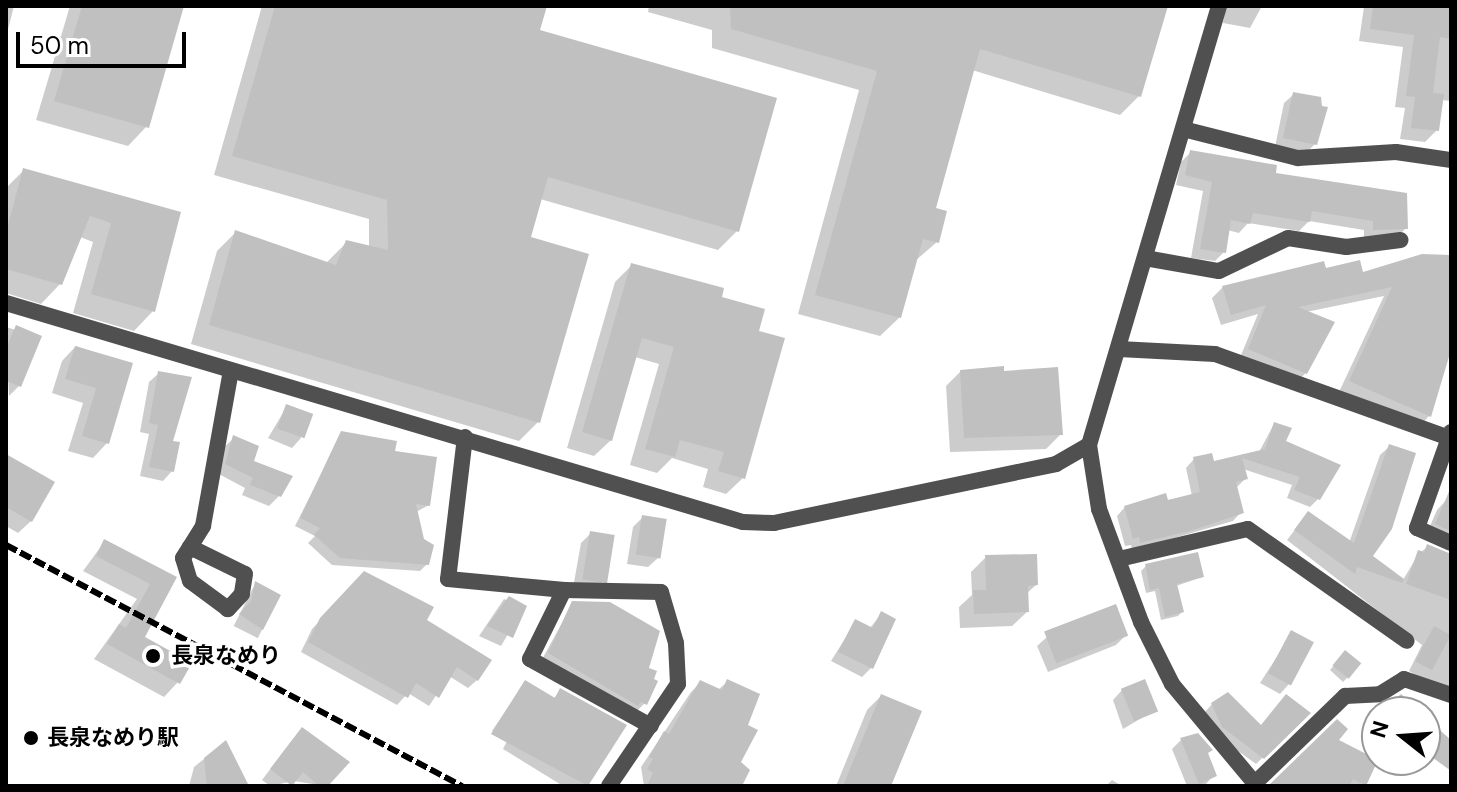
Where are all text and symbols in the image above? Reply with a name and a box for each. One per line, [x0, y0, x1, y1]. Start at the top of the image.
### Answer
scale bar [20, 16, 190, 66]
text: 50 m [30, 30, 89, 61]
place label: 長泉なめり [171, 643, 281, 669]
marker: 長泉なめり [142, 645, 164, 667]
north arrow [1361, 696, 1441, 776]
text: N [1363, 718, 1396, 741]
place label: 長泉なめり駅 [47, 725, 179, 751]
marker: 長泉なめり駅 [22, 729, 40, 747]

